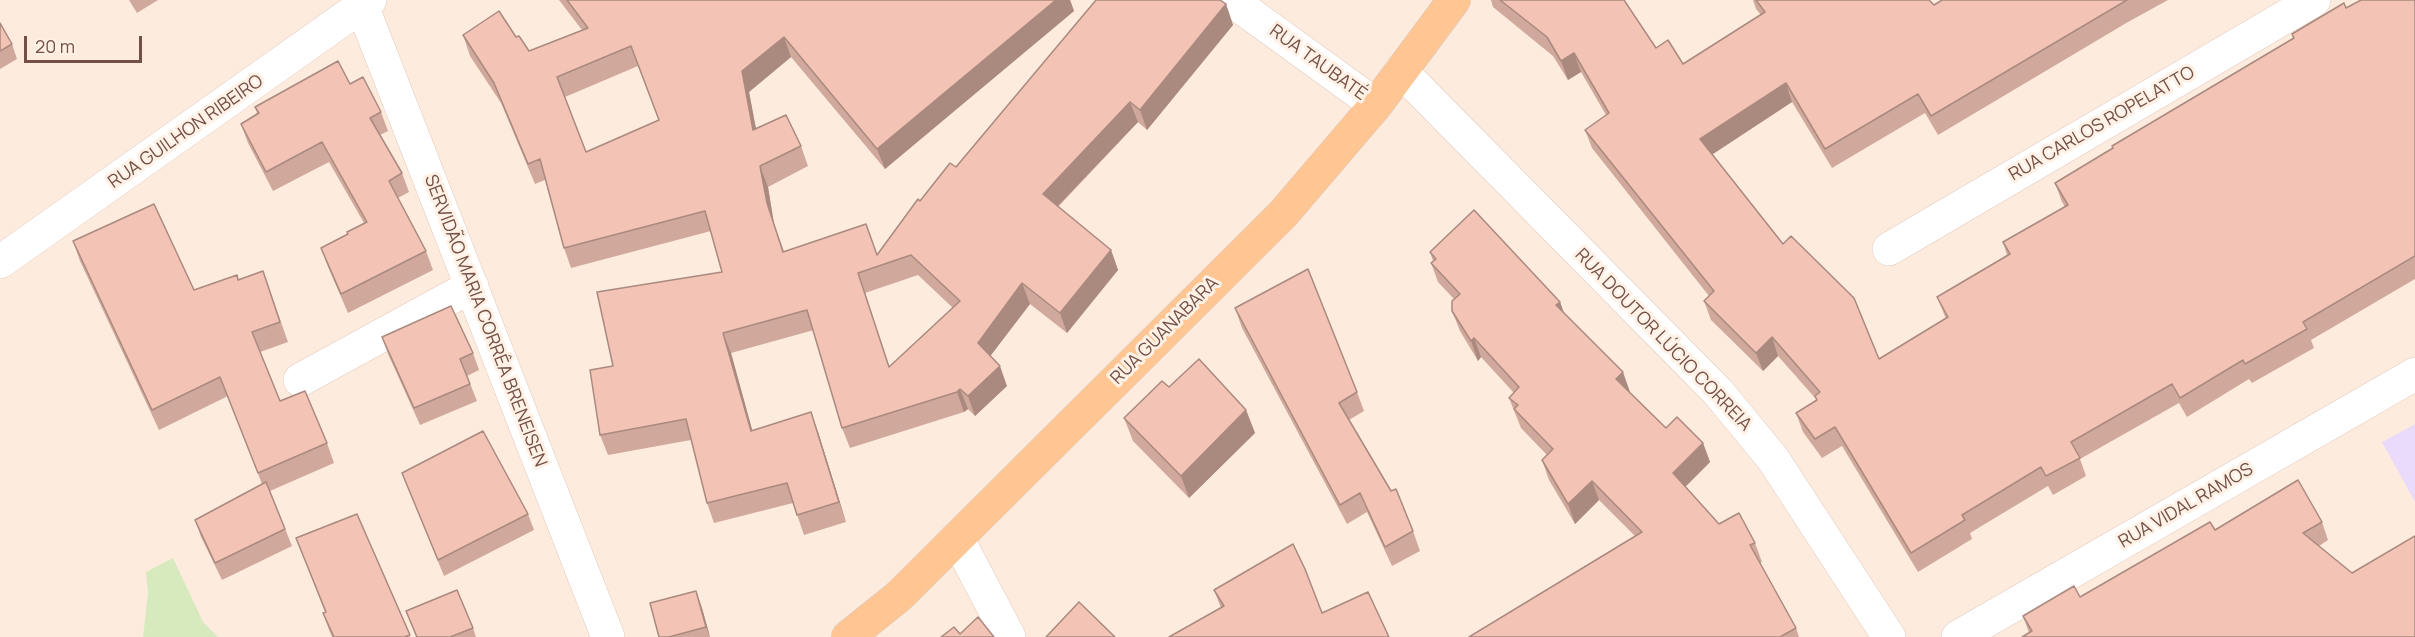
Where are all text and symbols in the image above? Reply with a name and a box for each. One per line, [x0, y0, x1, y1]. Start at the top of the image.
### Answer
street label: RUA TAUBATÉ [1265, 21, 1371, 105]
scale bar [27, 24, 146, 62]
text: 20 m [35, 34, 75, 58]
street label: RUA CARLOS ROPELATTO [2005, 62, 2199, 186]
street label: RUA GUILHON RIBEIRO [105, 70, 267, 194]
street label: SERVIDÃO MARIA CORRÊA BRENEISEN [419, 172, 551, 470]
street label: RUA DOUTOR LÚCIO CORREIA [1570, 244, 1756, 436]
street label: RUA GUANABARA [1107, 273, 1223, 389]
street label: RUA VIDAL RAMOS [2115, 459, 2257, 553]

